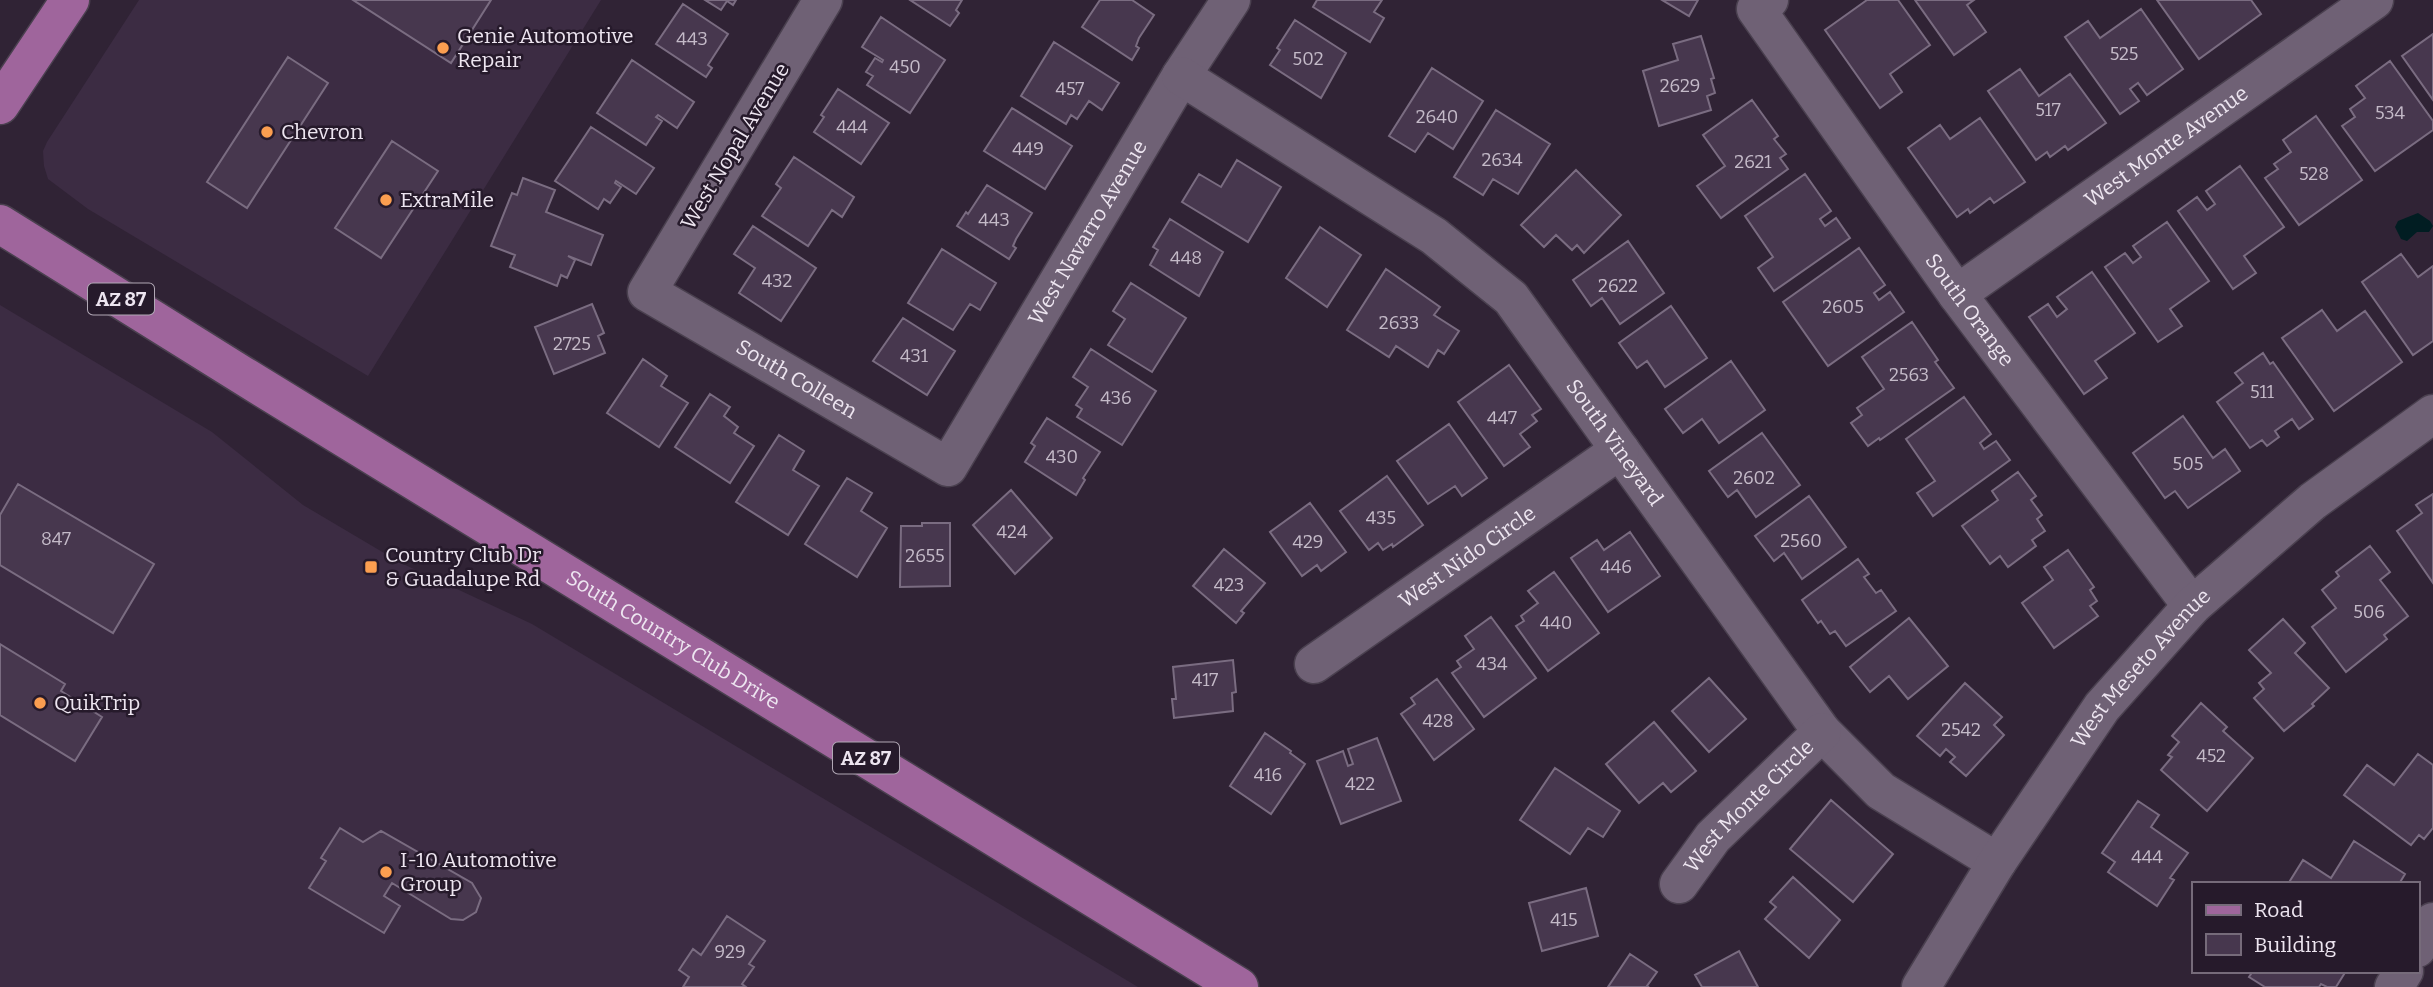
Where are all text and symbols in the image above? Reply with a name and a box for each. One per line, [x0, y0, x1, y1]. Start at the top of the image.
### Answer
place label: Genie Automotive Repair [457, 23, 634, 73]
house number: 443 [676, 28, 708, 50]
marker: Genie Automotive Repair [435, 40, 451, 56]
house number: 525 [2110, 43, 2138, 65]
house number: 502 [1293, 48, 1323, 70]
house number: 450 [889, 56, 921, 78]
street label: West Nopal Avenue [675, 58, 795, 234]
house number: 2629 [1660, 75, 1700, 97]
house number: 457 [1056, 78, 1084, 100]
street label: West Monte Avenue [2079, 80, 2253, 213]
house number: 517 [2035, 99, 2061, 121]
house number: 534 [2375, 102, 2405, 124]
house number: 2640 [1416, 106, 1458, 128]
house number: 444 [836, 116, 868, 138]
place label: Chevron [281, 119, 363, 145]
marker: Chevron [259, 124, 275, 140]
street label: West Navarro Avenue [1023, 135, 1153, 330]
house number: 449 [1012, 138, 1044, 160]
house number: 2634 [1482, 149, 1523, 171]
house number: 2621 [1734, 151, 1772, 173]
house number: 528 [2299, 163, 2329, 185]
place label: ExtraMile [400, 187, 494, 213]
marker: ExtraMile [378, 192, 394, 208]
house number: 443 [978, 209, 1010, 231]
house number: 448 [1170, 247, 1202, 269]
street label: South Orange [1920, 249, 2020, 372]
house number: 432 [762, 270, 792, 292]
house number: 2622 [1598, 275, 1638, 297]
road number: AZ 87 [88, 284, 154, 314]
house number: 2605 [1822, 296, 1864, 318]
house number: 2633 [1379, 312, 1419, 334]
house number: 2725 [553, 333, 591, 355]
street label: South Colleen [731, 334, 862, 424]
house number: 431 [900, 345, 929, 367]
house number: 2563 [1889, 364, 1929, 386]
street label: South Vineyard [1560, 374, 1669, 511]
house number: 511 [2250, 381, 2275, 403]
house number: 436 [1100, 387, 1132, 409]
house number: 447 [1487, 407, 1517, 429]
house number: 430 [1046, 446, 1078, 468]
house number: 505 [2173, 453, 2203, 475]
house number: 2602 [1733, 467, 1775, 489]
street label: West Nido Circle [1394, 500, 1541, 614]
house number: 435 [1366, 507, 1396, 529]
house number: 424 [997, 521, 1028, 543]
house number: 847 [41, 528, 71, 550]
house number: 2560 [1780, 530, 1822, 552]
house number: 429 [1293, 531, 1323, 553]
place label: Country Club Dr & Guadalupe Rd [385, 542, 541, 592]
house number: 2655 [905, 545, 945, 567]
house number: 446 [1600, 556, 1632, 578]
marker: Country Club Dr & Guadalupe Rd [363, 559, 379, 575]
street label: South Country Club Drive [561, 564, 785, 715]
house number: 423 [1214, 574, 1244, 596]
street label: West Meseto Avenue [2065, 583, 2216, 753]
house number: 506 [2353, 601, 2385, 623]
house number: 440 [1540, 612, 1572, 634]
house number: 434 [1476, 653, 1508, 675]
house number: 417 [1192, 669, 1218, 691]
place label: QuikTrip [54, 690, 140, 716]
marker: QuikTrip [32, 695, 48, 711]
house number: 428 [1422, 710, 1454, 732]
house number: 2542 [1941, 719, 1981, 741]
street label: West Monte Circle [1678, 734, 1819, 878]
road number: AZ 87 [833, 743, 899, 774]
house number: 452 [2196, 745, 2226, 767]
house number: 416 [1254, 764, 1282, 786]
house number: 422 [1345, 773, 1375, 795]
house number: 444 [2131, 846, 2163, 868]
place label: I-10 Automotive Group [400, 847, 557, 897]
marker: I-10 Automotive Group [378, 864, 394, 880]
legend [2192, 882, 2419, 973]
text: Road [2254, 897, 2303, 923]
house number: 415 [1550, 909, 1578, 931]
text: Building [2254, 932, 2337, 958]
house number: 929 [715, 941, 745, 963]

